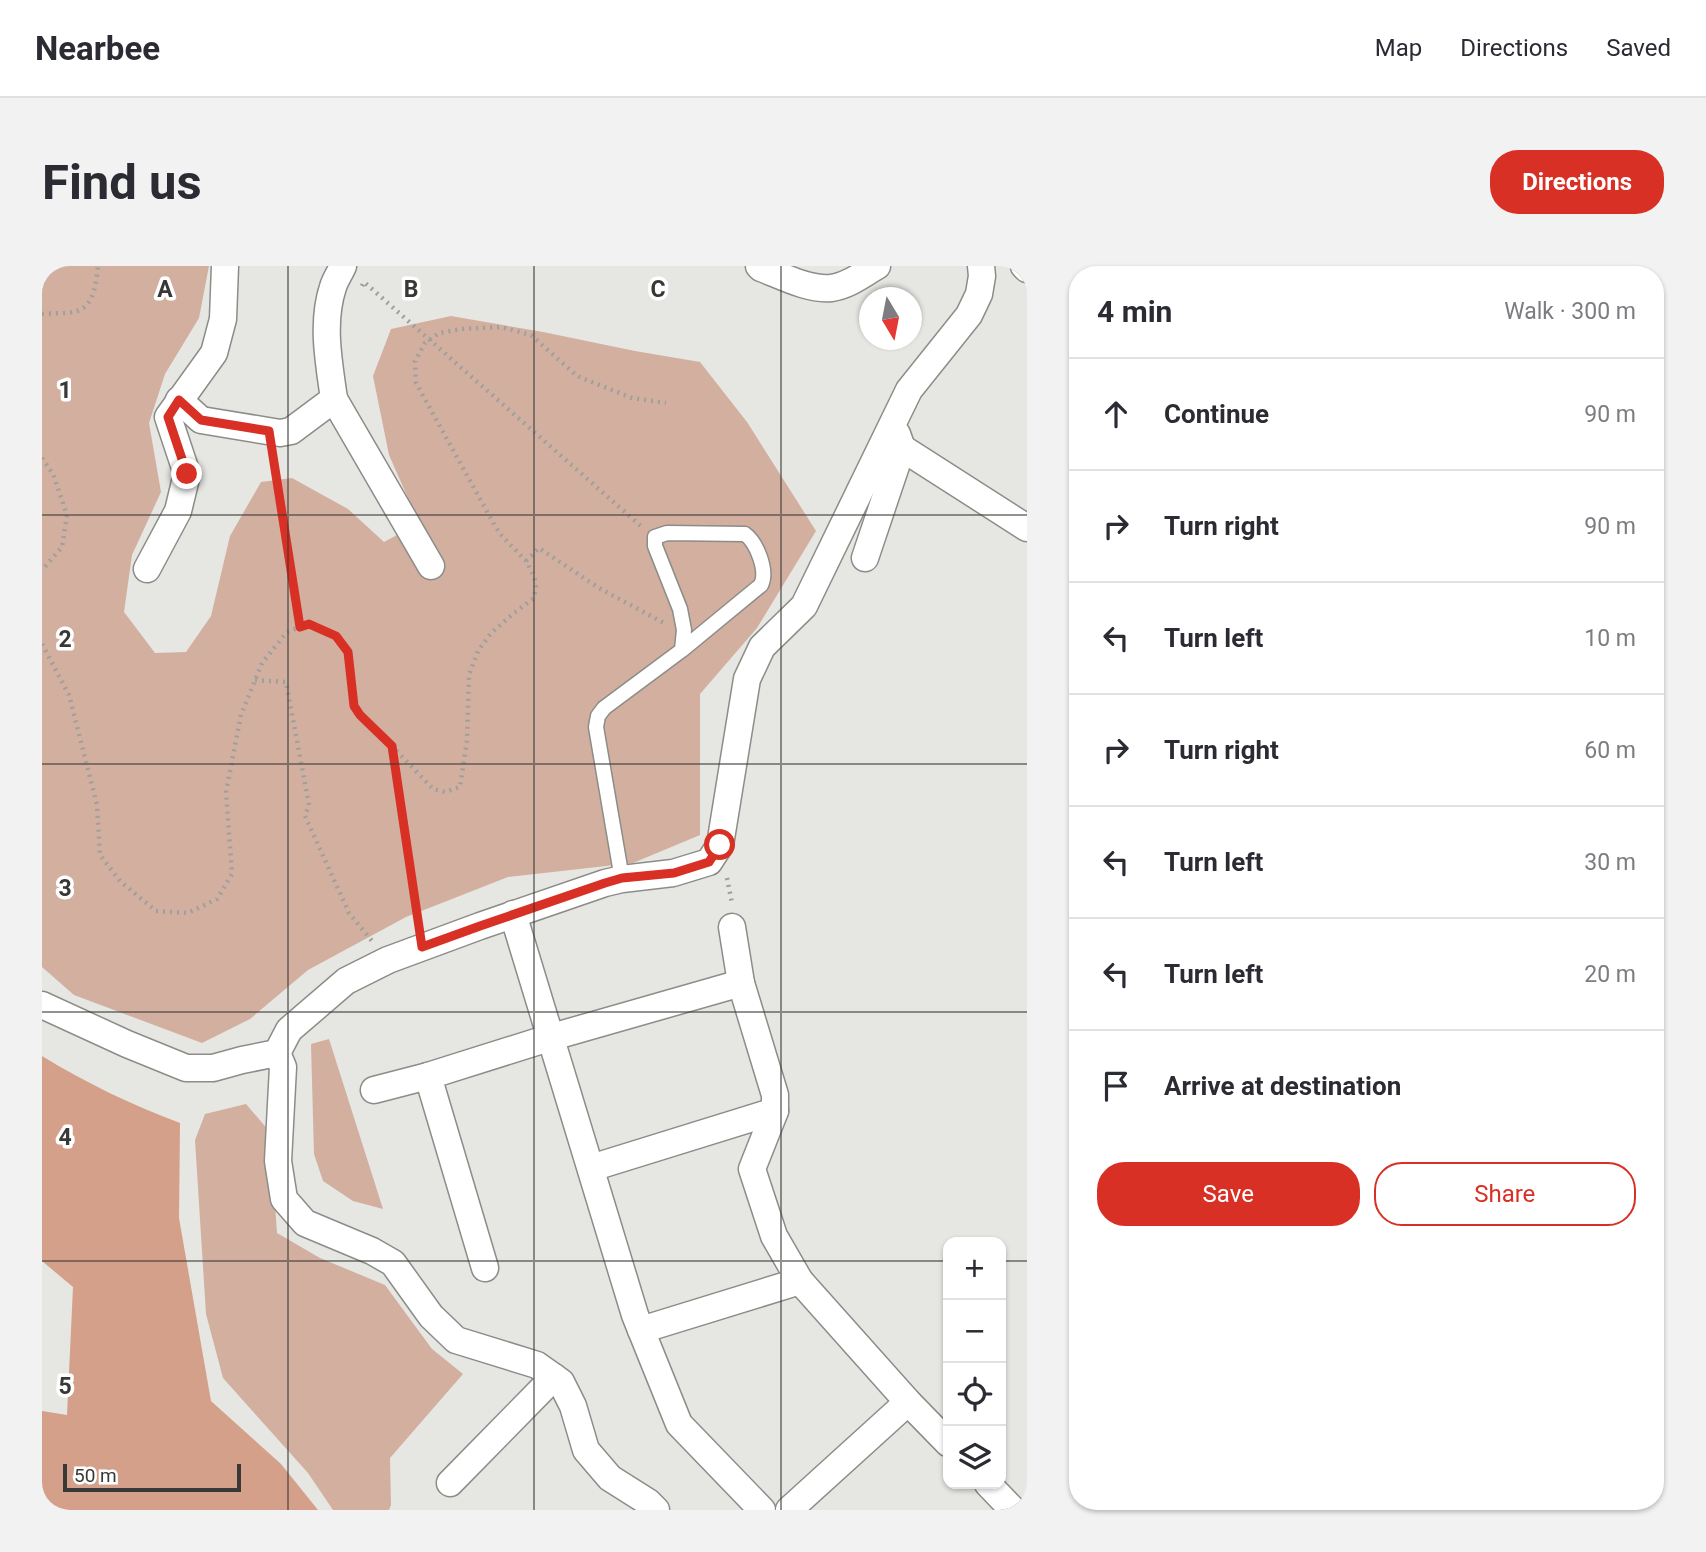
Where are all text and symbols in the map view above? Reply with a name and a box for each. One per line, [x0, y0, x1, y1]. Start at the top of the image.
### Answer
text: Nearbee [35, 29, 160, 68]
text: Map [1375, 34, 1422, 62]
text: Directions [1460, 34, 1568, 62]
text: Saved [1606, 34, 1671, 62]
button: Directions [1490, 150, 1664, 214]
text: Find us [42, 154, 202, 211]
text: A [157, 276, 173, 303]
text: B [404, 276, 418, 303]
text: C [650, 276, 666, 303]
north arrow [859, 287, 922, 350]
text: 4 min [1097, 294, 1172, 329]
text: Walk · 300 m [1504, 298, 1636, 325]
text: 1 [58, 377, 72, 404]
icon: ahead [1097, 395, 1135, 433]
text: Continue [1164, 399, 1269, 429]
text: 90 m [1584, 401, 1636, 428]
route end [171, 458, 202, 489]
icon: right [1097, 507, 1135, 545]
text: Turn right [1164, 511, 1279, 541]
text: 90 m [1584, 513, 1636, 540]
icon: left [1097, 619, 1135, 657]
text: Turn left [1164, 623, 1263, 653]
text: 10 m [1584, 625, 1636, 652]
text: 2 [58, 626, 72, 653]
icon: right [1097, 731, 1135, 769]
text: Turn right [1164, 735, 1279, 765]
text: 60 m [1584, 737, 1636, 764]
route start [704, 829, 735, 860]
icon: left [1097, 843, 1135, 881]
text: Turn left [1164, 847, 1263, 877]
text: 30 m [1584, 849, 1636, 876]
text: 3 [58, 875, 72, 902]
icon: left [1097, 955, 1135, 993]
text: Turn left [1164, 959, 1263, 989]
text: 20 m [1584, 961, 1636, 988]
icon: arrive [1097, 1067, 1135, 1105]
text: Arrive at destination [1164, 1071, 1401, 1101]
text: 4 [58, 1124, 72, 1151]
button: Save [1097, 1162, 1360, 1226]
button: Share [1374, 1162, 1636, 1226]
map controls [943, 1237, 1006, 1489]
button: + [943, 1237, 1006, 1300]
button: − [943, 1300, 1006, 1363]
button: locate [943, 1363, 1006, 1426]
text: 5 [58, 1373, 72, 1400]
button: layers [943, 1426, 1006, 1489]
scale bar [63, 1461, 242, 1493]
text: 50 m [74, 1464, 117, 1487]

